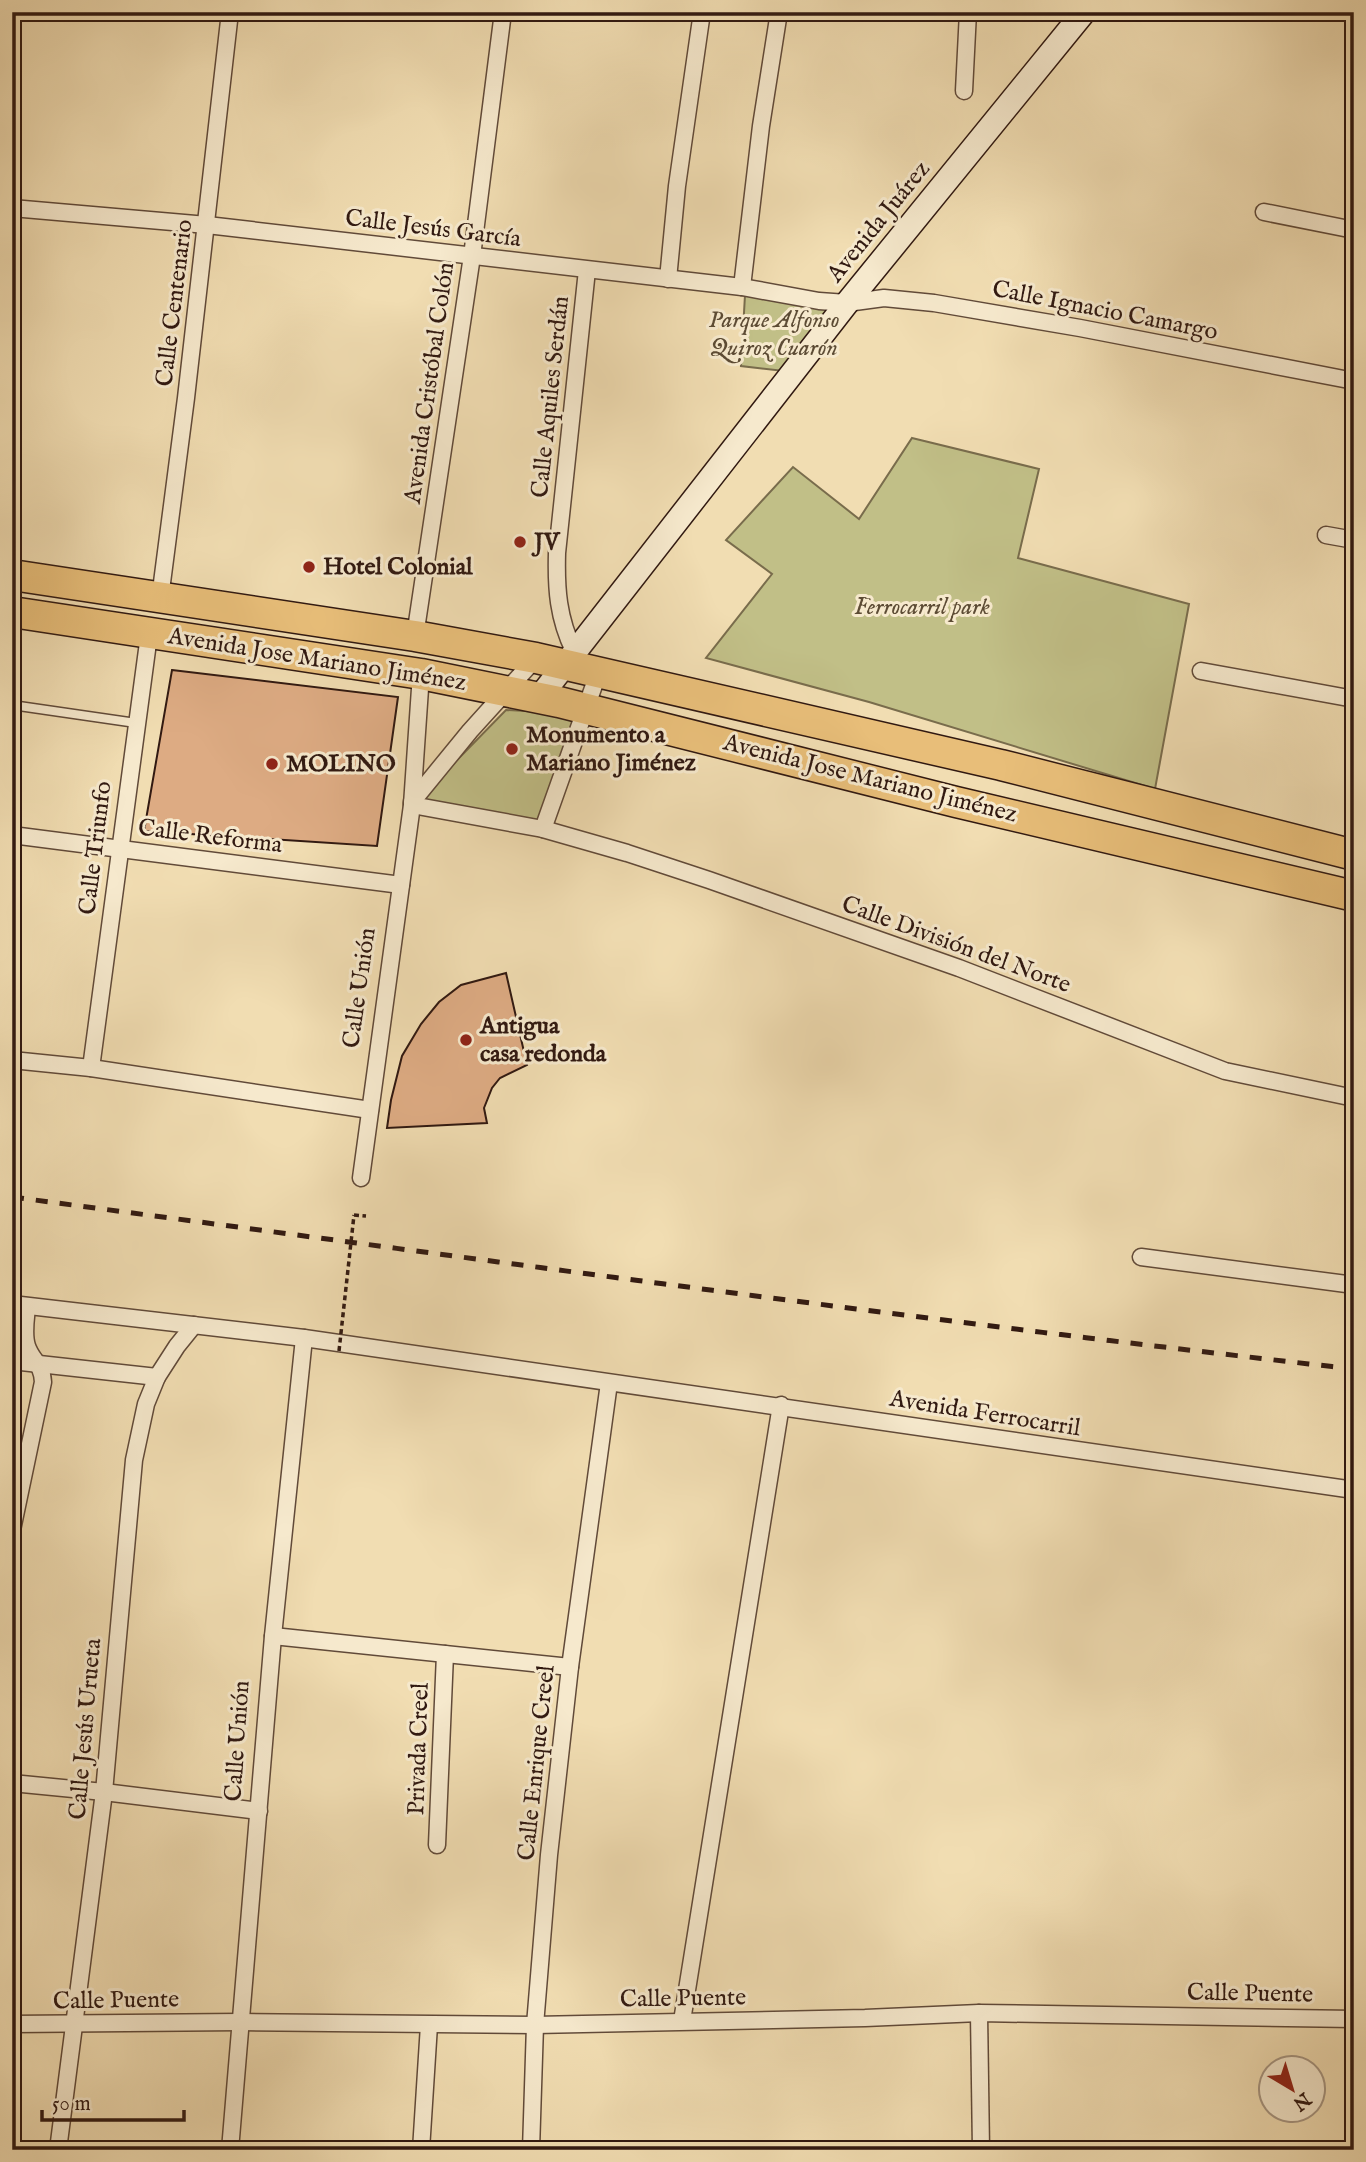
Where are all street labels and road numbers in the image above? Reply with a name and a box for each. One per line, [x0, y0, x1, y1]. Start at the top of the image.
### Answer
street label: Avenida Juárez [820, 155, 938, 290]
street label: Calle Jesús García [343, 203, 523, 255]
street label: Calle Centenario [149, 218, 201, 388]
street label: Avenida Cristóbal Colón [398, 260, 462, 507]
street label: Calle Ignacio Camargo [990, 274, 1221, 348]
street label: Calle Aquiles Serdán [525, 294, 577, 500]
street label: Avenida Jose Mariano Jiménez [165, 621, 468, 699]
street label: Avenida Jose Mariano Jiménez [719, 727, 1020, 831]
street label: Calle Triunfo [72, 779, 120, 917]
street label: Calle Reforma [136, 813, 285, 861]
street label: Calle División del Norte [837, 889, 1075, 1001]
street label: Calle Unión [336, 926, 384, 1050]
street label: Avenida Ferrocarril [886, 1383, 1083, 1444]
street label: Calle Jesús Urueta [63, 1636, 109, 1821]
street label: Calle Enrique Creel [511, 1663, 563, 1862]
street label: Calle Unión [218, 1679, 258, 1803]
street label: Privada Creel [401, 1682, 437, 1816]
street label: Calle Puente [1187, 1977, 1313, 2011]
street label: Calle Puente [620, 1982, 746, 2016]
street label: Calle Puente [53, 1984, 179, 2018]

